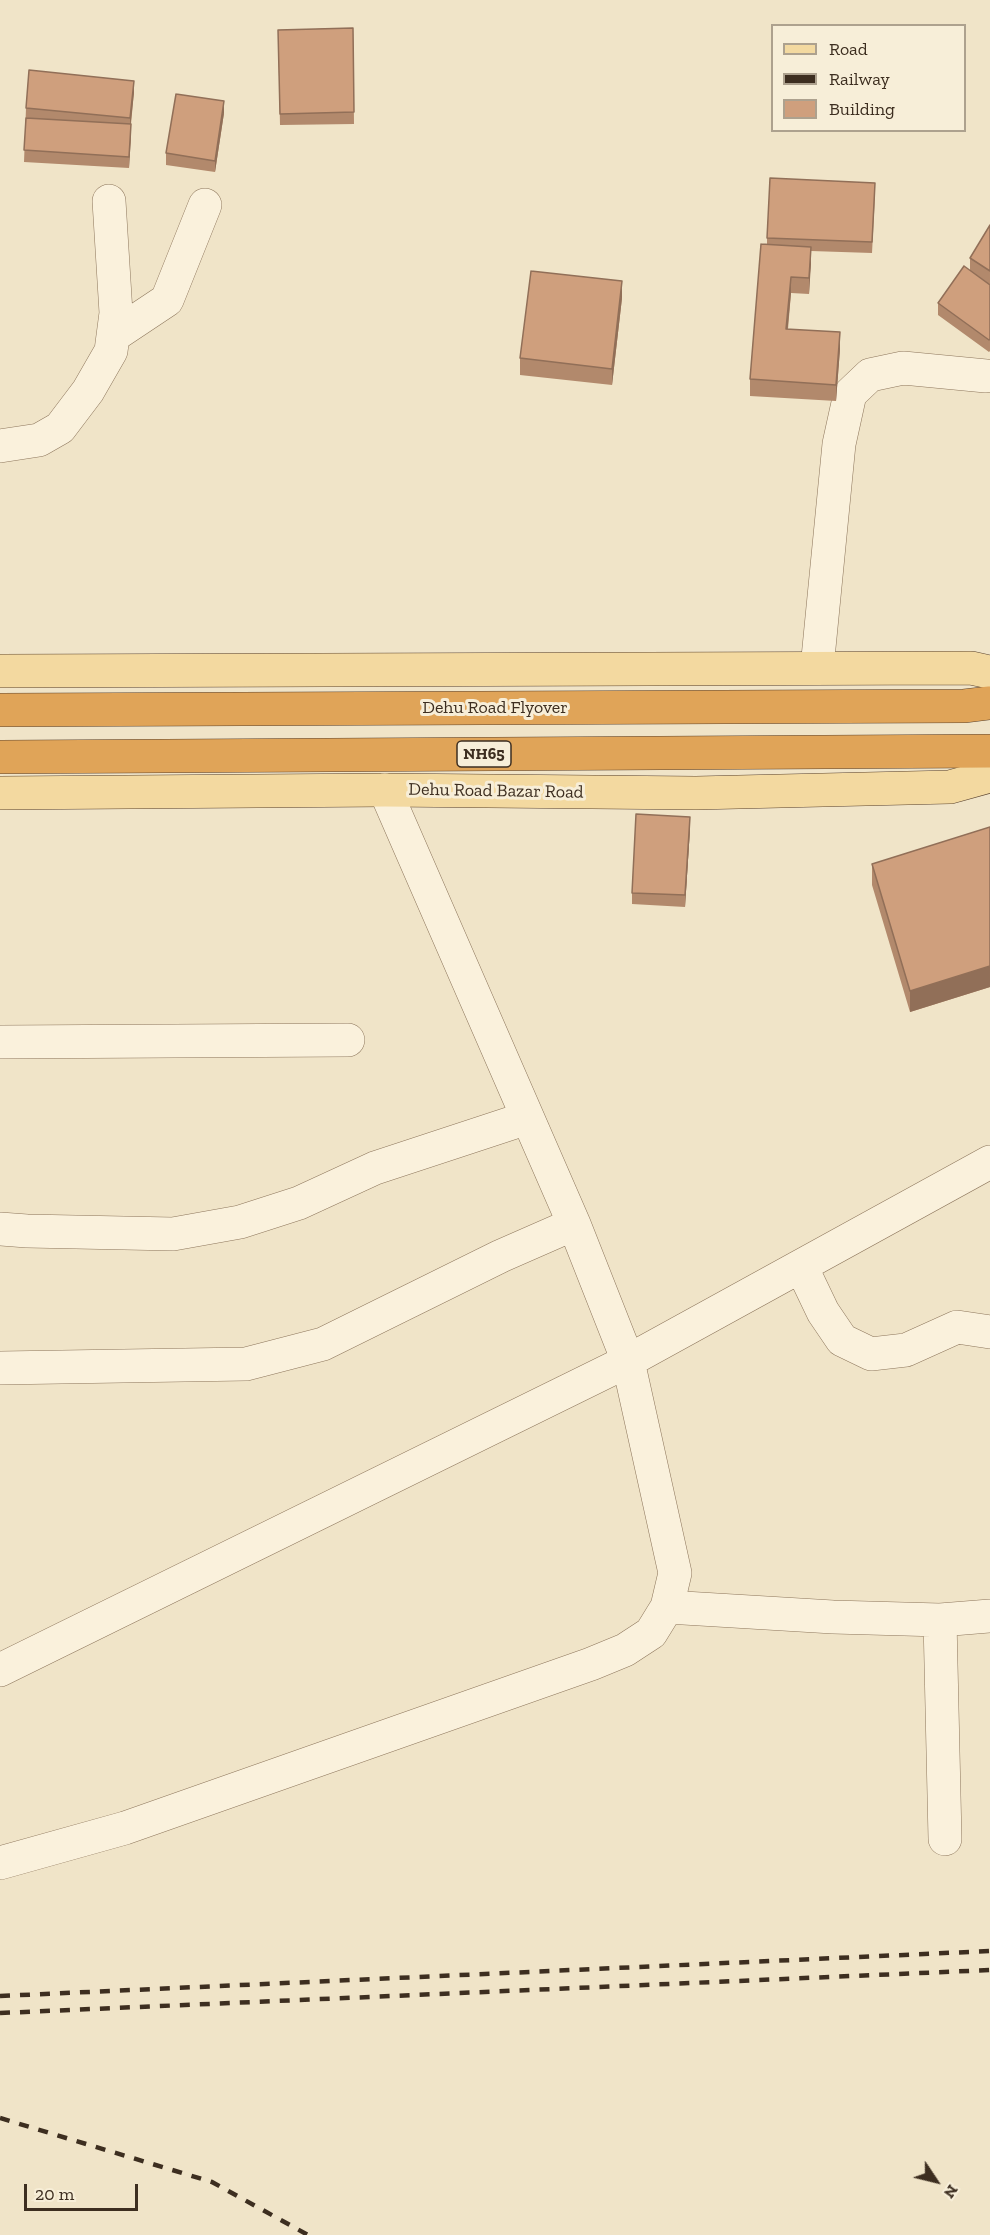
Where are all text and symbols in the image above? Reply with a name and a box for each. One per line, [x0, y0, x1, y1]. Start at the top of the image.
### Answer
legend [771, 24, 966, 132]
text: Road [829, 38, 868, 60]
text: Railway [829, 68, 890, 90]
text: Building [829, 98, 895, 120]
street label: Dehu Road Flyover [422, 697, 568, 719]
road number: NH65 [457, 741, 511, 767]
street label: Dehu Road Bazar Road [408, 779, 584, 803]
north arrow [906, 2151, 966, 2211]
scale bar [27, 2172, 141, 2210]
text: N [940, 2181, 962, 2202]
text: 20 m [35, 2183, 74, 2205]

